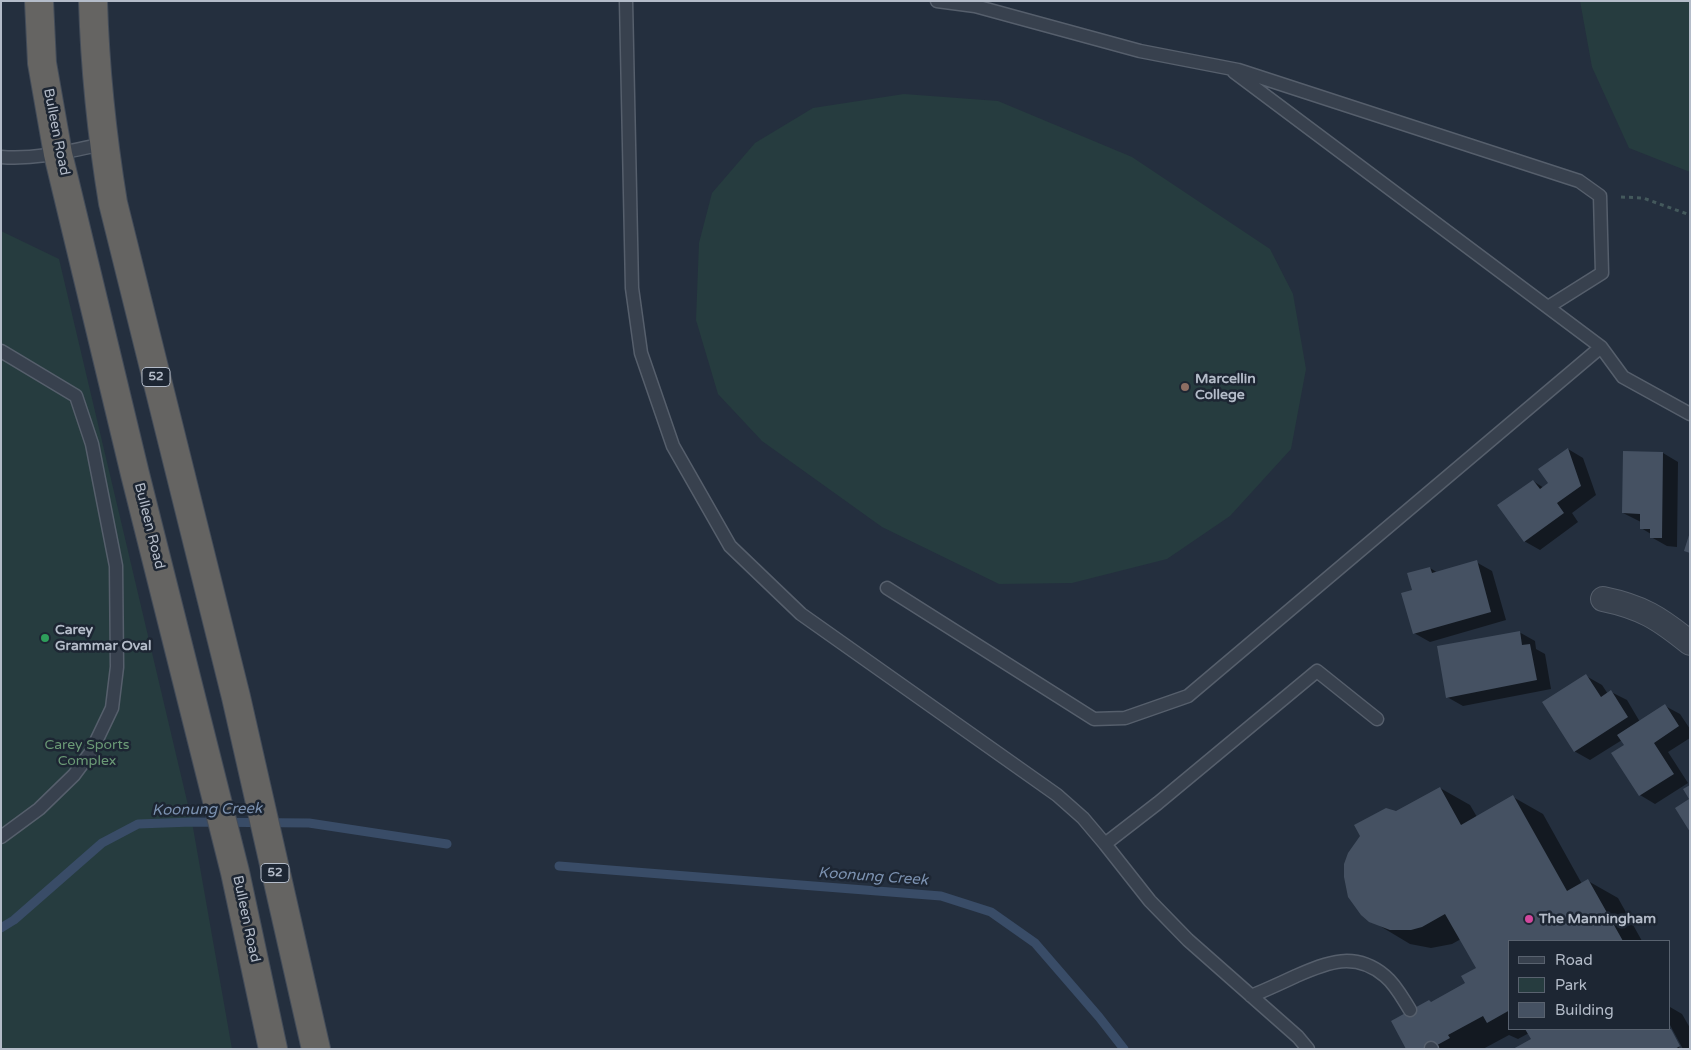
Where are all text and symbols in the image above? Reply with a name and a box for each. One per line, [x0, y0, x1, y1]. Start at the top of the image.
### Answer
street label: Bulleen Road [39, 87, 73, 177]
road number: 52 [142, 368, 170, 387]
place label: Marcellin College [1195, 371, 1256, 404]
marker: Marcellin College [1179, 381, 1191, 393]
street label: Bulleen Road [130, 481, 168, 571]
place label: Carey Grammar Oval [55, 622, 151, 654]
marker: Carey Grammar Oval [39, 632, 51, 644]
park label: Carey Sports Complex [44, 737, 130, 770]
water label: Koonung Creek [152, 800, 262, 820]
road number: 52 [261, 864, 289, 882]
water label: Koonung Creek [818, 864, 928, 890]
street label: Bulleen Road [229, 874, 263, 964]
place label: The Manningham [1539, 911, 1656, 927]
marker: The Manningham [1523, 913, 1535, 925]
legend [1508, 940, 1671, 1030]
text: Road [1555, 951, 1593, 969]
text: Park [1555, 976, 1587, 994]
text: Building [1555, 1001, 1614, 1019]

